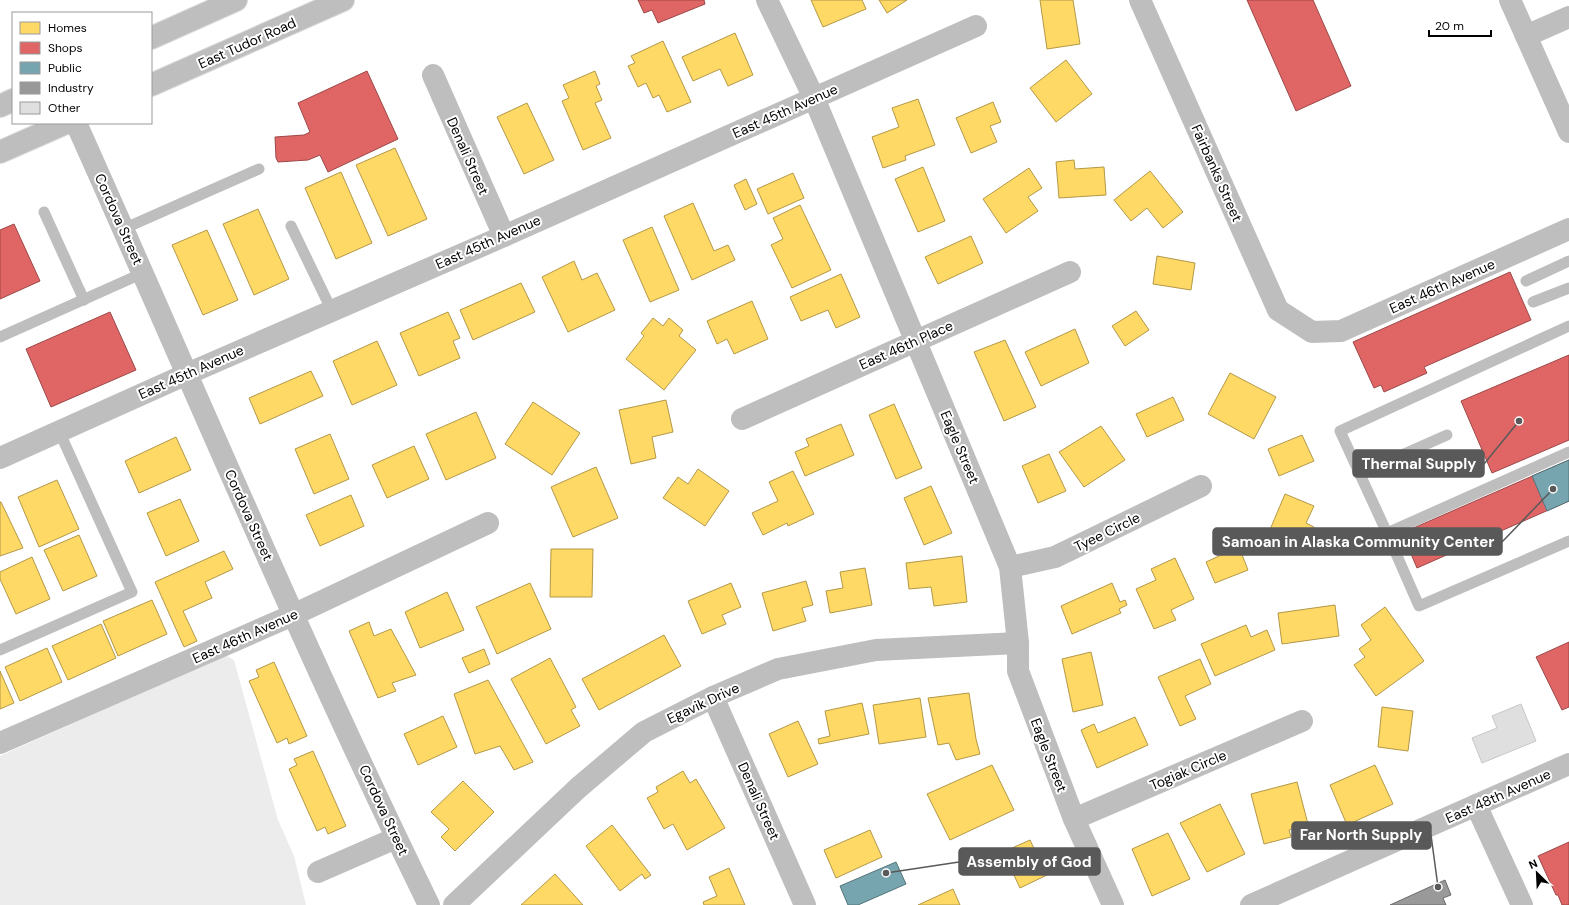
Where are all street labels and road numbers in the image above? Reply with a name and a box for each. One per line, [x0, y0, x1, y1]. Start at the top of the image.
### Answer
street label: East Tudor Road [195, 13, 299, 73]
street label: East 45th Avenue [730, 80, 840, 142]
street label: Denali Street [443, 114, 493, 198]
street label: Fairbanks Street [1187, 122, 1247, 224]
street label: Cordova Street [91, 171, 147, 267]
street label: East 45th Avenue [433, 211, 543, 273]
street label: East 46th Avenue [1386, 255, 1498, 317]
street label: East 46th Place [856, 316, 956, 374]
street label: East 45th Avenue [136, 341, 246, 403]
street label: Eagle Street [937, 408, 983, 486]
street label: Cordova Street [221, 467, 277, 563]
street label: Tyee Circle [1071, 508, 1143, 556]
street label: East 46th Avenue [189, 605, 301, 667]
street label: Egavik Drive [664, 678, 742, 728]
street label: Eagle Street [1027, 715, 1071, 795]
street label: Togiak Circle [1147, 746, 1229, 794]
street label: Denali Street [734, 759, 784, 843]
street label: Cordova Street [355, 762, 413, 858]
street label: East 48th Avenue [1443, 765, 1553, 827]

